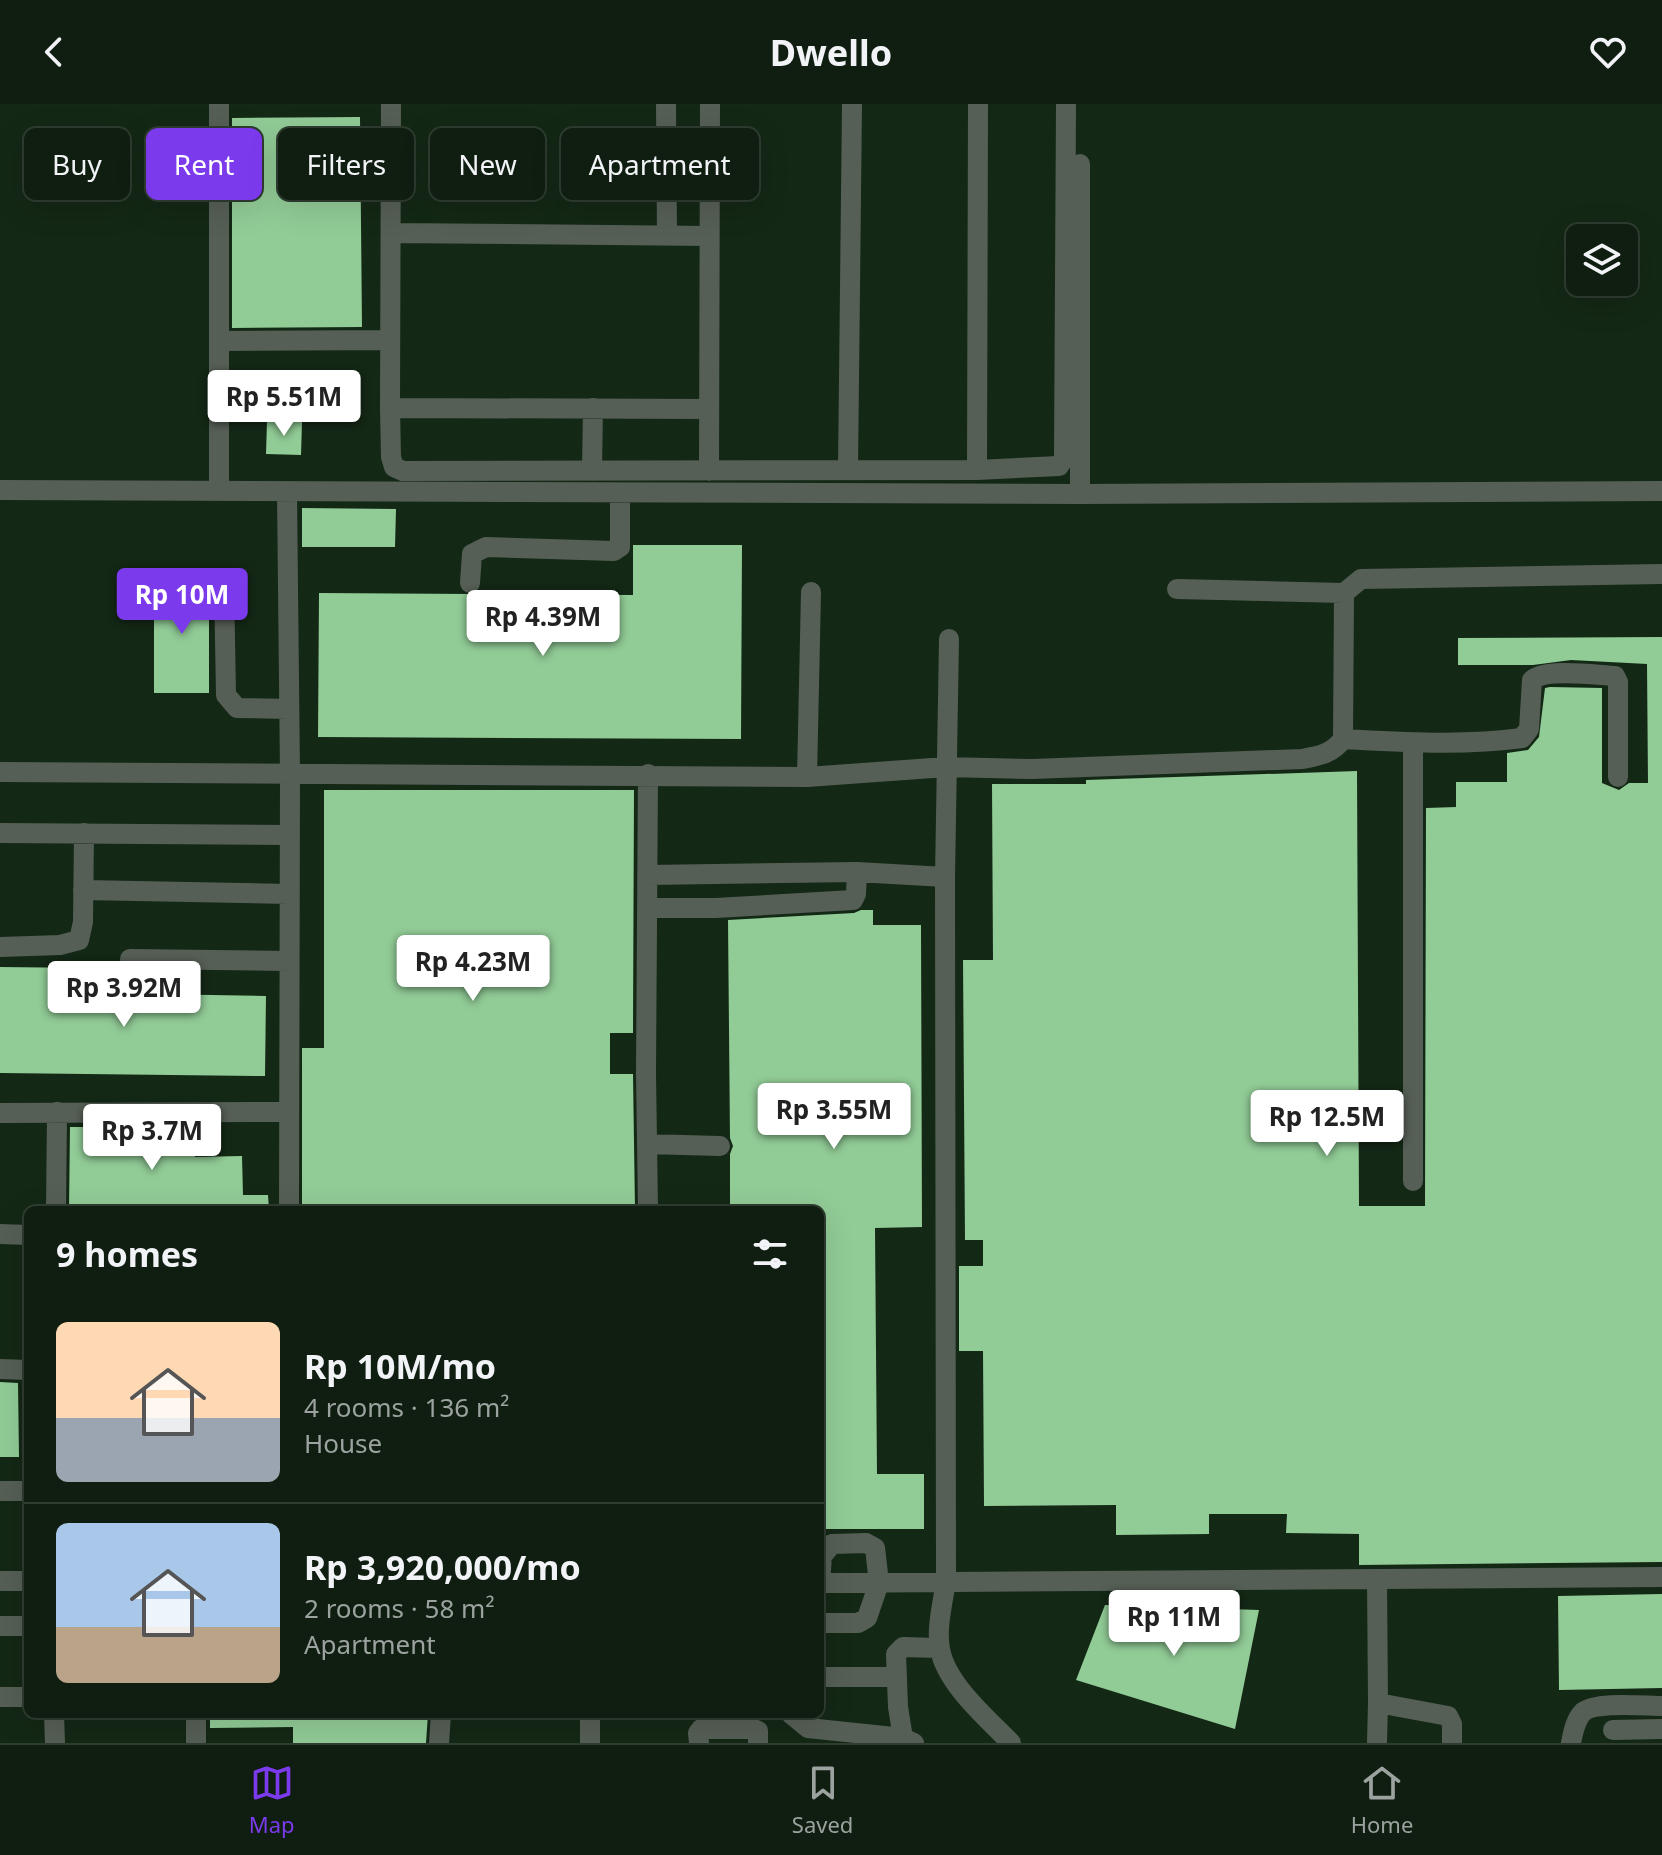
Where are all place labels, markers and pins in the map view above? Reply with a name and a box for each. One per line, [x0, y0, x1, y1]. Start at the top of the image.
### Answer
pin: Rp 5.51M [201, 370, 367, 438]
pin: Rp 10M [117, 568, 247, 636]
pin: Rp 4.39M [460, 590, 626, 658]
pin: Rp 4.23M [390, 935, 556, 1003]
pin: Rp 3.92M [41, 961, 207, 1029]
pin: Rp 3.55M [751, 1083, 917, 1151]
pin: Rp 12.5M [1244, 1090, 1410, 1158]
pin: Rp 3.7M [78, 1104, 226, 1172]
pin: Rp 11M [1109, 1590, 1239, 1658]

